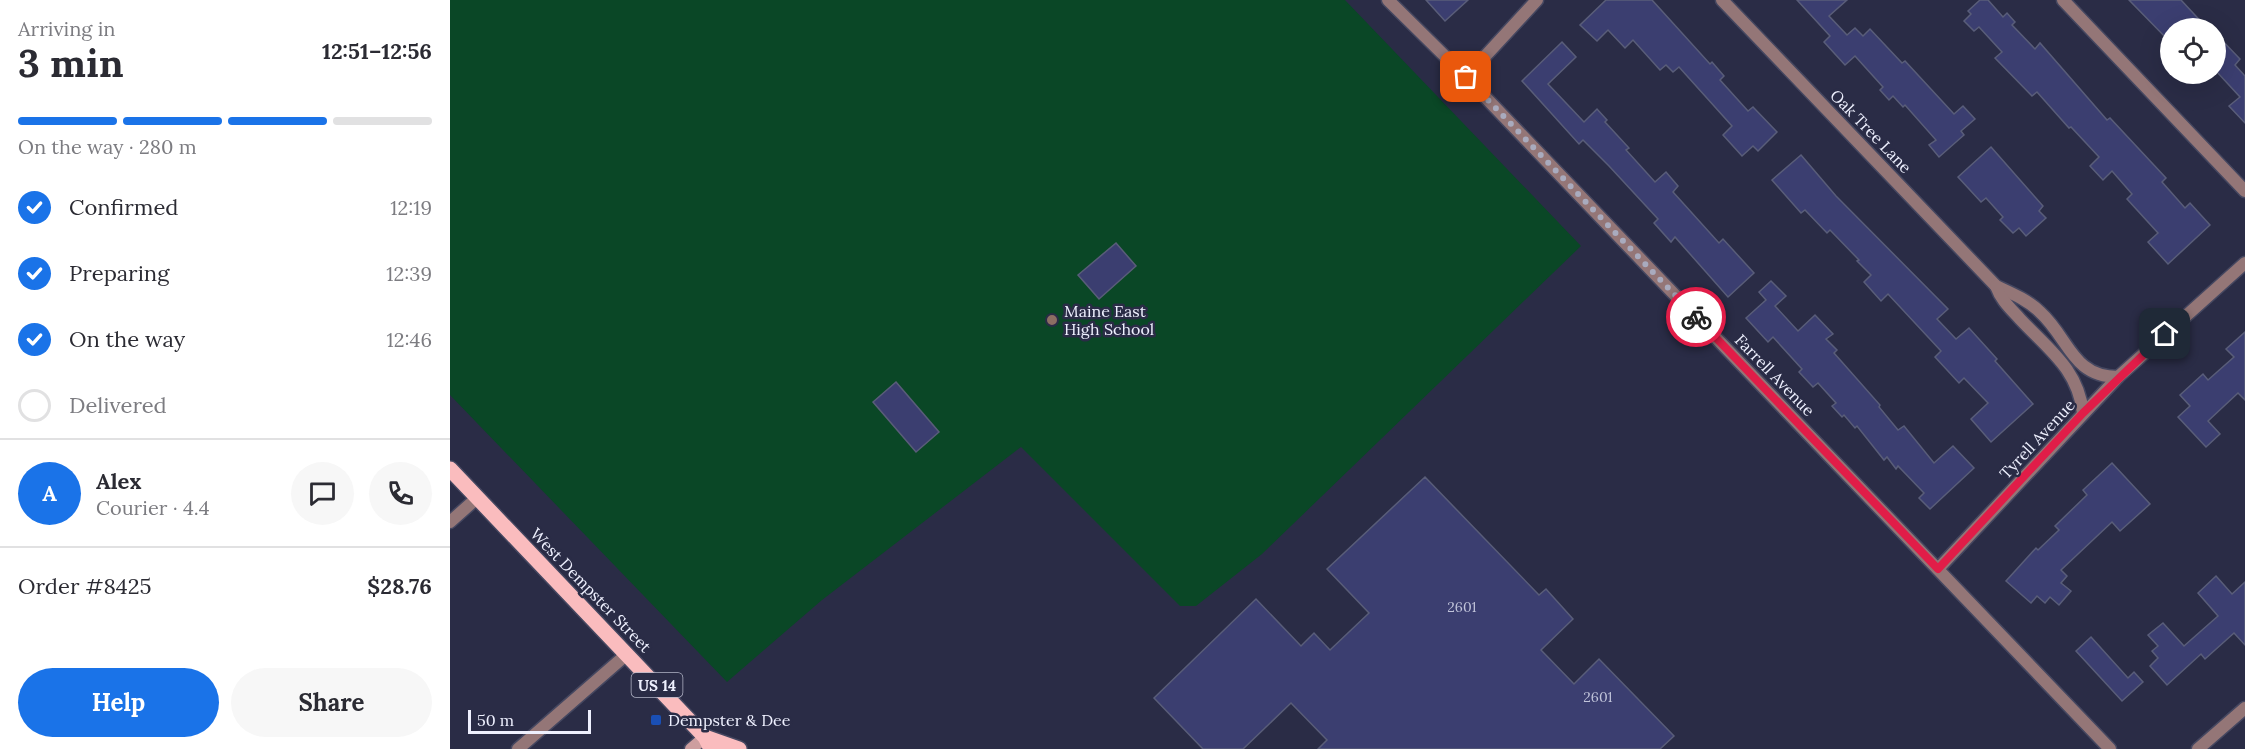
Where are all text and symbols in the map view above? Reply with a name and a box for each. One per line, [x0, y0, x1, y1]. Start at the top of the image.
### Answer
text: Arriving in [18, 16, 115, 41]
map controls [2160, 18, 2226, 84]
button: locate [2160, 18, 2226, 84]
text: 12:51–12:56 [322, 37, 432, 65]
text: 3 min [18, 38, 124, 88]
pin [1440, 51, 1491, 102]
icon: bag [1449, 60, 1482, 93]
street label: Oak Tree Lane [1826, 85, 1916, 177]
text: On the way · 280 m [18, 134, 197, 159]
icon: check [18, 191, 51, 224]
text: Confirmed [69, 193, 178, 221]
text: 12:19 [390, 195, 432, 220]
icon: check [18, 257, 51, 290]
text: Preparing [69, 259, 169, 287]
text: 12:39 [386, 261, 432, 286]
courier [1666, 287, 1726, 347]
place label: Maine East High School [1064, 301, 1154, 339]
icon: bike [1680, 301, 1713, 334]
pin [2139, 308, 2190, 359]
marker: Maine East High School [1045, 313, 1059, 327]
icon: home [2148, 317, 2181, 350]
icon: check [18, 323, 51, 356]
text: On the way [69, 325, 185, 353]
text: 12:46 [387, 327, 432, 352]
street label: Farrell Avenue [1731, 330, 1819, 420]
text: Delivered [69, 391, 167, 419]
street label: Tyrell Avenue [1995, 395, 2079, 483]
button: chat [291, 462, 354, 525]
button: phone [369, 462, 432, 525]
text: Alex [96, 467, 141, 495]
text: A [42, 479, 57, 507]
text: Courier · 4.4 [96, 495, 210, 520]
street label: West Dempster Street [526, 524, 656, 657]
text: Order #8425 [18, 572, 152, 600]
text: $28.76 [367, 572, 432, 600]
house number: 2601 [1447, 598, 1477, 616]
button: Help [18, 668, 219, 737]
button: Share [231, 668, 432, 737]
road number: US 14 [632, 673, 682, 697]
house number: 2601 [1583, 688, 1613, 706]
scale bar [468, 707, 591, 734]
text: 50 m [477, 710, 514, 730]
place label: Dempster & Dee [668, 710, 791, 730]
marker: Dempster & Dee [649, 713, 663, 727]

